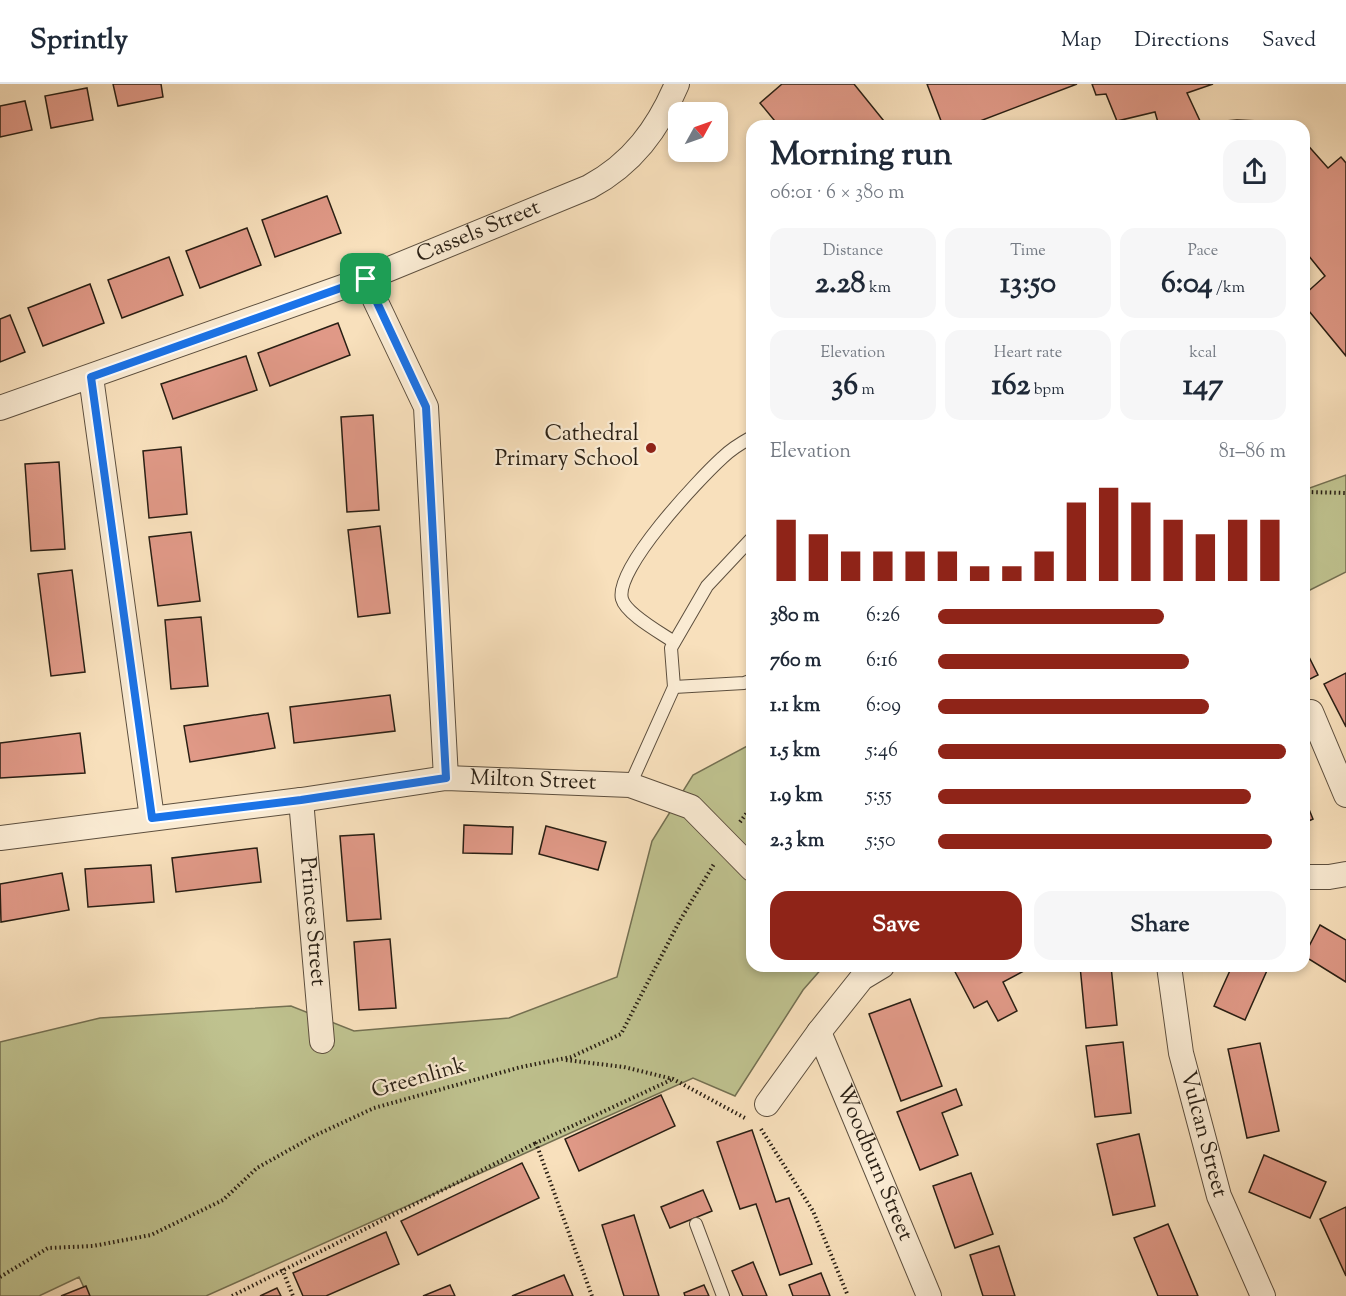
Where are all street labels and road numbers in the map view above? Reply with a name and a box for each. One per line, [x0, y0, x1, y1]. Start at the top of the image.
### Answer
street label: Cassels Street [412, 192, 546, 272]
street label: Milton Street [469, 763, 597, 800]
street label: Princes Street [290, 855, 333, 988]
street label: Greenlink [368, 1050, 470, 1108]
street label: Vulcan Street [1170, 1068, 1235, 1202]
street label: Woodburn Street [827, 1080, 921, 1247]

